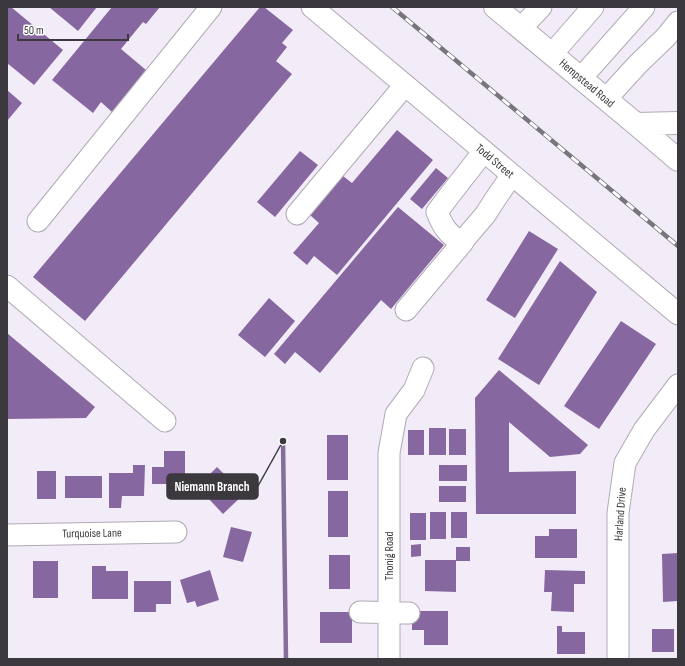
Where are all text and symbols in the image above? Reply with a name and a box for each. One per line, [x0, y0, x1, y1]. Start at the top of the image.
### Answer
scale bar [18, 16, 128, 42]
text: 50 m [24, 23, 44, 38]
street label: Hempstead Road [556, 56, 617, 111]
street label: Todd Street [472, 141, 517, 182]
callout: Niemann Branch [167, 474, 258, 499]
text: Niemann Branch [174, 479, 250, 495]
street label: Harland Drive [611, 486, 630, 542]
street label: Turquoise Lane [62, 525, 122, 542]
street label: Thonig Road [382, 532, 397, 580]

